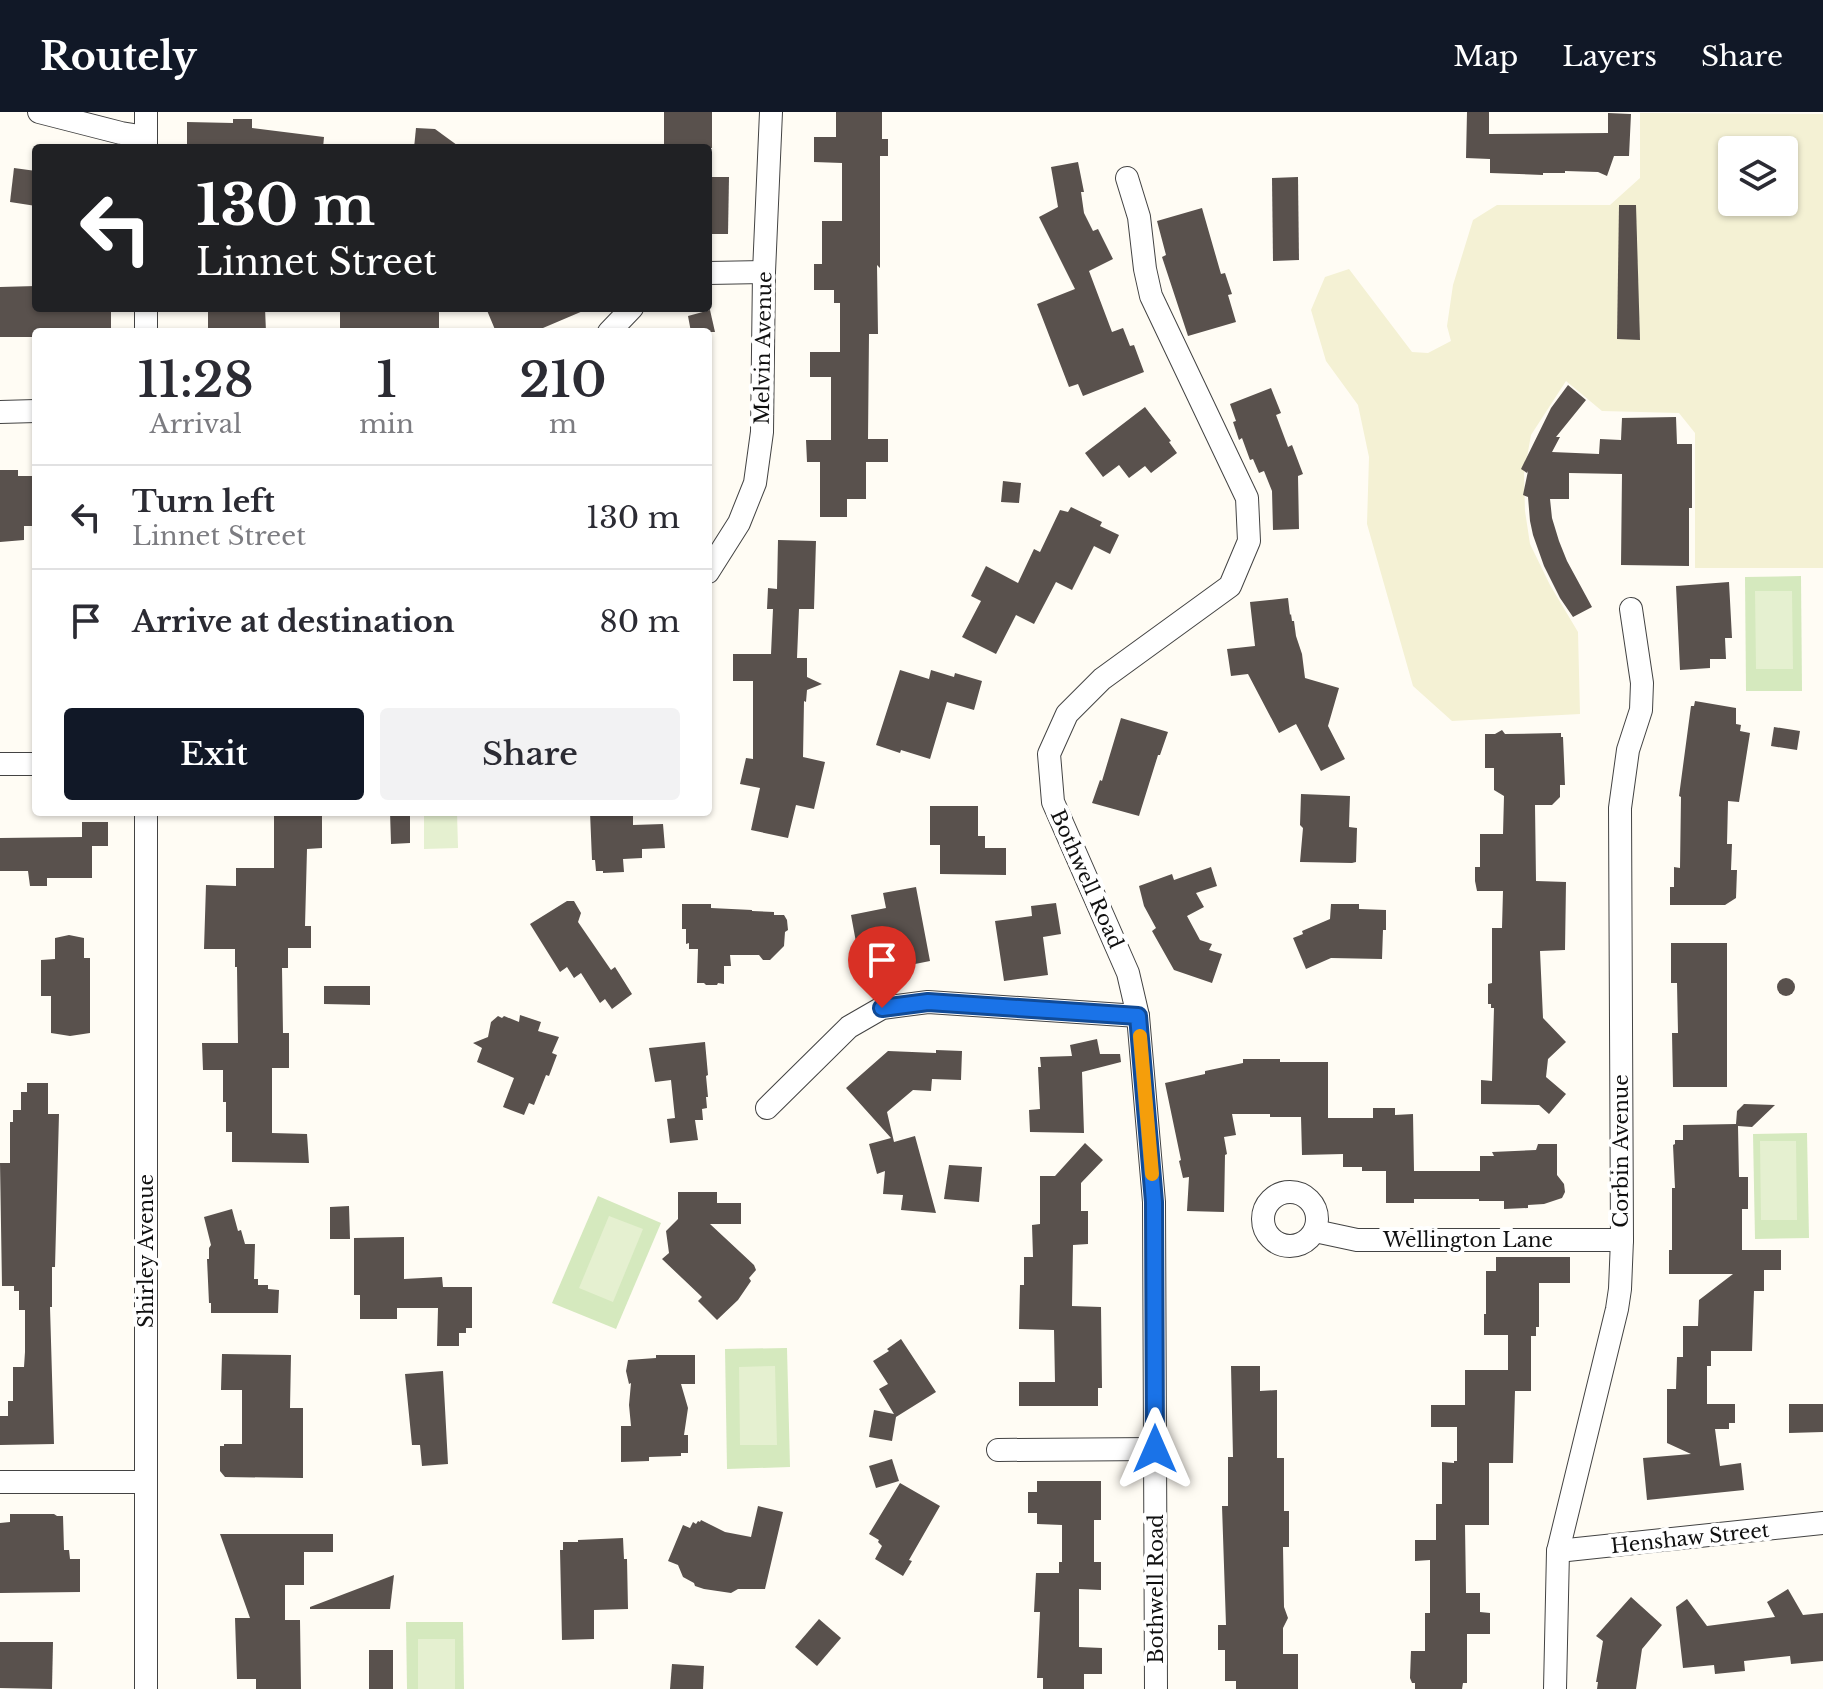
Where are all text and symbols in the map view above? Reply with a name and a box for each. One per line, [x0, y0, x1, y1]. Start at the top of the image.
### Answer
text: Routely [40, 33, 197, 80]
text: Map [1453, 39, 1518, 74]
text: Layers [1562, 39, 1657, 74]
text: Share [1701, 39, 1783, 74]
map controls [1718, 136, 1798, 216]
button: layers [1718, 136, 1798, 216]
text: 130 m [196, 171, 375, 240]
icon: left [64, 176, 168, 280]
text: Linnet Street [196, 240, 437, 285]
street label: Melvin Avenue [750, 271, 776, 425]
text: 11:28 [137, 350, 254, 410]
text: 1 [376, 350, 397, 410]
text: 210 [519, 350, 607, 410]
text: Arrival [150, 408, 242, 440]
text: min [359, 408, 414, 440]
text: m [549, 408, 577, 440]
text: Turn left [132, 483, 275, 520]
icon: left [64, 495, 108, 539]
text: 130 m [586, 499, 680, 536]
text: Linnet Street [132, 520, 306, 552]
icon: arrive [64, 599, 108, 643]
text: Arrive at destination [132, 603, 455, 640]
text: 80 m [600, 603, 680, 640]
button: Exit [64, 708, 364, 800]
button: Share [380, 708, 680, 800]
street label: Bothwell Road [1046, 806, 1128, 952]
pin [848, 926, 916, 1008]
icon: arrive [860, 938, 904, 982]
street label: Corbin Avenue [1609, 1074, 1633, 1228]
street label: Shirley Avenue [134, 1174, 158, 1328]
street label: Wellington Lane [1382, 1228, 1553, 1252]
position arrow [1113, 1407, 1197, 1491]
street label: Bothwell Road [1144, 1514, 1168, 1664]
street label: Henshaw Street [1610, 1518, 1771, 1558]

